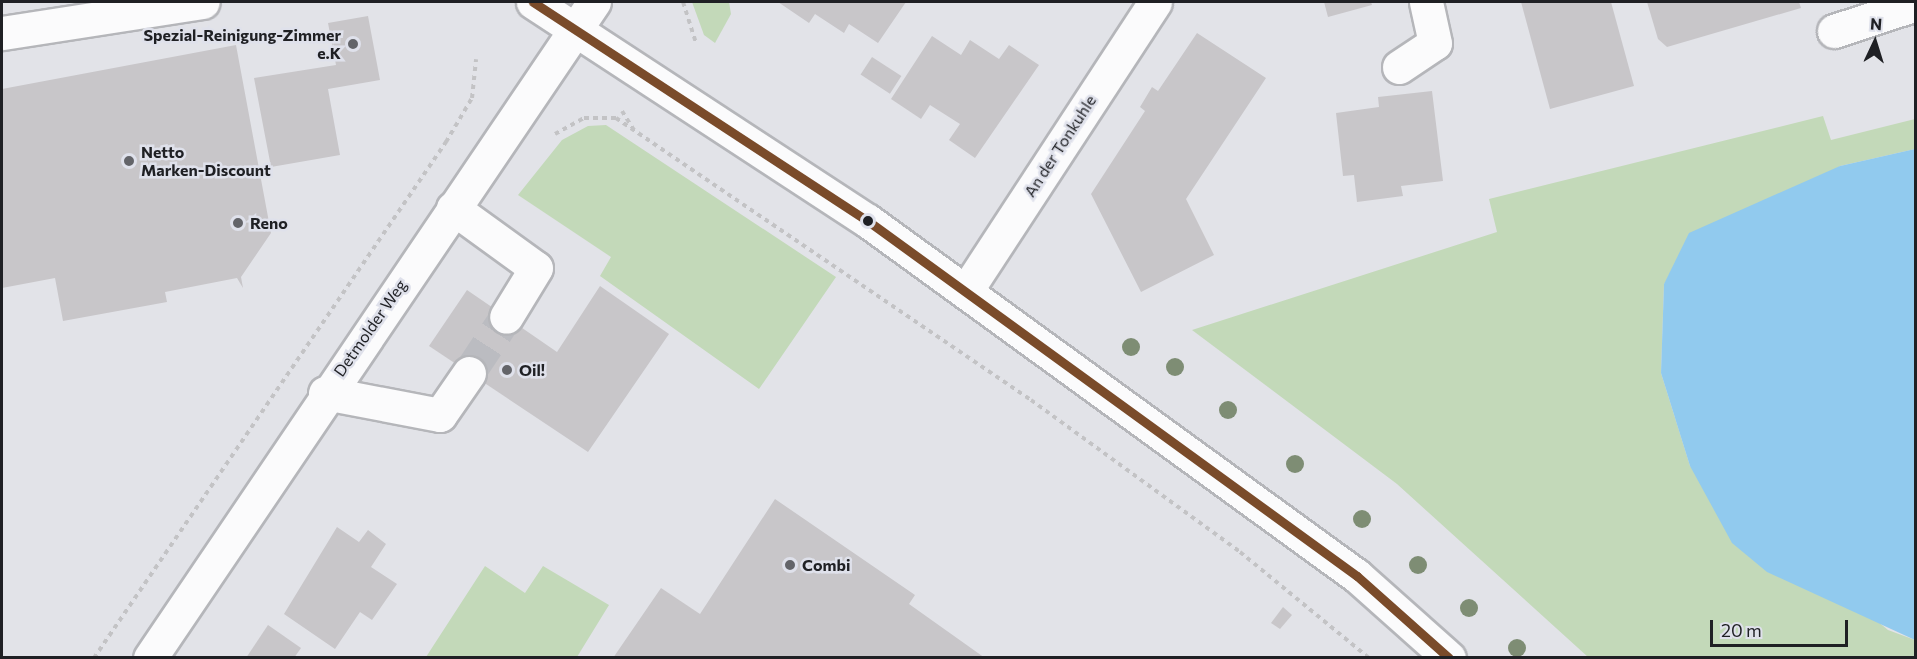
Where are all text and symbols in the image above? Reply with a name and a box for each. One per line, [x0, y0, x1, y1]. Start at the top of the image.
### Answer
north arrow [1845, 12, 1905, 72]
text: N [1870, 14, 1883, 33]
place label: Spezial-Reinigung-Zimmer e.K [143, 25, 341, 63]
marker: Spezial-Reinigung-Zimmer e.K [346, 37, 360, 51]
street label: An der Tonkuhle [1020, 92, 1100, 200]
place label: Netto Marken-Discount [141, 142, 271, 180]
marker: Netto Marken-Discount [122, 154, 136, 168]
place label: Reno [250, 213, 288, 233]
unlabelled marker [862, 215, 874, 227]
marker: Reno [231, 216, 245, 230]
street label: Detmolder Weg [330, 276, 410, 380]
place label: Oil! [519, 360, 545, 380]
marker: Oil! [500, 363, 514, 377]
place label: Combi [802, 555, 850, 575]
marker: Combi [783, 558, 797, 572]
scale bar [1713, 608, 1851, 646]
text: 20 m [1721, 619, 1762, 641]

